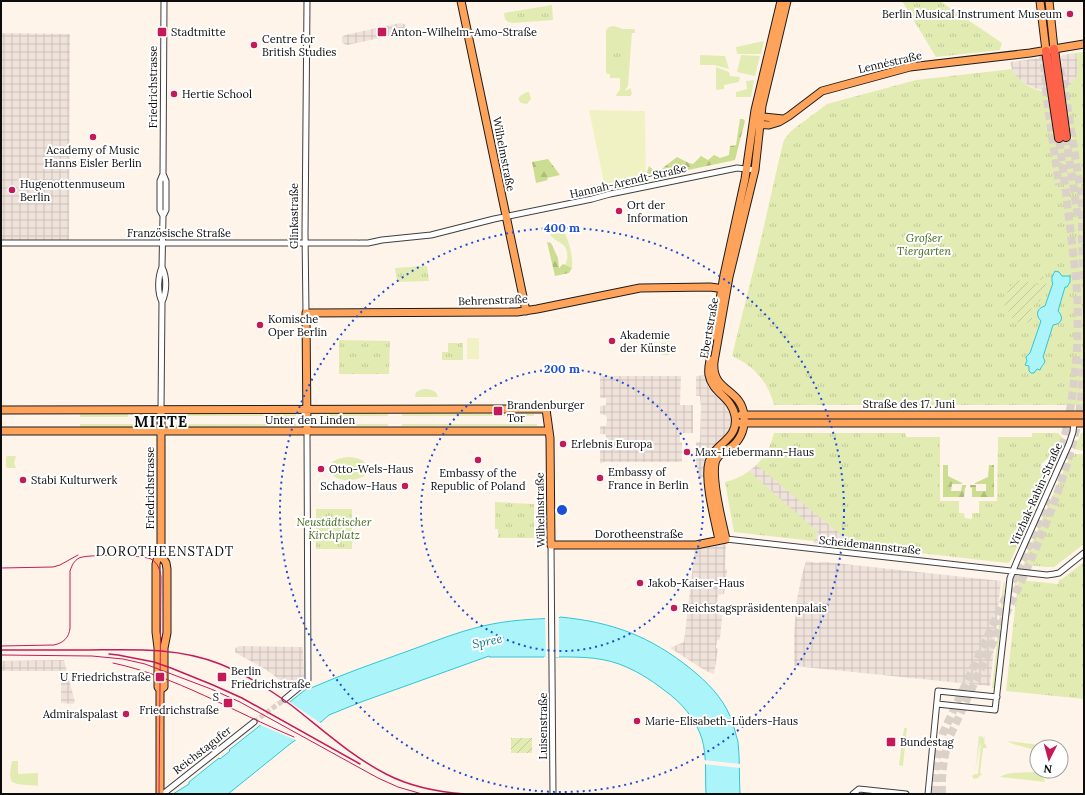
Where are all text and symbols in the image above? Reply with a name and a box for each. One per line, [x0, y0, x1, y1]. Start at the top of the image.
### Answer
place label: Berlin Musical Instrument Museum [882, 7, 1062, 21]
marker: Berlin Musical Instrument Museum [1065, 9, 1075, 19]
place label: Stadtmitte [171, 25, 226, 39]
place label: Anton-Wilhelm-Amo-Straße [390, 25, 537, 39]
marker: Stadtmitte [156, 26, 168, 38]
marker: Anton-Wilhelm-Amo-Straße [376, 26, 388, 38]
place label: Centre for British Studies [262, 32, 336, 59]
marker: Centre for British Studies [249, 40, 259, 50]
street label: Friedrichstrasse [146, 46, 160, 128]
street label: Lennéstraße [857, 48, 923, 76]
place label: Hertie School [182, 87, 252, 101]
marker: Hertie School [169, 89, 179, 99]
street label: Wilhelmstraße [490, 116, 518, 192]
marker: Academy of Music Hanns Eisler Berlin [88, 132, 98, 142]
place label: Academy of Music Hanns Eisler Berlin [44, 143, 142, 170]
street label: Hannah-Arendt-Straße [568, 161, 688, 201]
place label: Hugenottenmuseum Berlin [20, 177, 125, 204]
street label: Glinkastraße [287, 183, 301, 249]
marker: Hugenottenmuseum Berlin [7, 185, 17, 195]
place label: Ort der Information [627, 198, 688, 225]
marker: Ort der Information [614, 206, 624, 216]
text: 400 m [544, 220, 580, 235]
street label: Französische Straße [127, 226, 231, 240]
park label: Großer Tiergarten [897, 231, 951, 258]
street label: Behrenstraße [458, 292, 528, 308]
street label: Ebertstraße [697, 296, 721, 359]
place label: Komische Oper Berlin [268, 312, 328, 339]
marker: Komische Oper Berlin [255, 320, 265, 330]
place label: Akademie der Künste [619, 328, 676, 355]
marker: Akademie der Künste [607, 336, 617, 346]
text: 200 m [544, 361, 580, 376]
street label: Straße des 17. Juni [863, 397, 955, 411]
place label: Brandenburger Tor [507, 398, 585, 425]
marker: Brandenburger Tor [492, 405, 504, 417]
district label: MITTE [134, 412, 188, 431]
street label: Unter den Linden [265, 413, 355, 427]
place label: Erlebnis Europa [571, 437, 653, 451]
marker: Erlebnis Europa [558, 439, 568, 449]
street label: Yitzhak-Rabin-Straße [1007, 440, 1065, 549]
place label: Max-Liebermann-Haus [695, 445, 814, 459]
street label: Friedrichstrasse [143, 447, 157, 529]
marker: Max-Liebermann-Haus [682, 447, 692, 457]
marker: Embassy of the Republic of Poland [473, 455, 483, 465]
place label: Otto-Wels-Haus [329, 462, 413, 476]
marker: Otto-Wels-Haus [316, 464, 326, 474]
place label: Embassy of France in Berlin [608, 465, 689, 492]
place label: Embassy of the Republic of Poland [430, 466, 526, 493]
street label: Wilhelmstraße [532, 472, 548, 548]
place label: Stabi Kulturwerk [31, 473, 117, 487]
marker: Embassy of France in Berlin [595, 473, 605, 483]
marker: Stabi Kulturwerk [18, 475, 28, 485]
place label: Schadow-Haus [320, 479, 397, 493]
marker: Schadow-Haus [400, 481, 410, 491]
centre of rings [555, 503, 569, 517]
park label: Neustädtischer Kirchplatz [297, 515, 372, 542]
street label: Dorotheenstraße [595, 527, 683, 541]
street label: Scheidemannstraße [818, 533, 922, 557]
district label: DOROTHEENSTADT [96, 543, 234, 560]
place label: Jakob-Kaiser-Haus [647, 576, 744, 590]
marker: Jakob-Kaiser-Haus [635, 578, 645, 588]
place label: Reichstagspräsidentenpalais [682, 601, 827, 615]
marker: Reichstagspräsidentenpalais [669, 603, 679, 613]
water label: Spree [471, 630, 504, 651]
place label: Berlin Friedrichstraße [231, 664, 311, 691]
place label: U Friedrichstraße [60, 670, 151, 684]
marker: U Friedrichstraße [154, 671, 166, 683]
marker: Berlin Friedrichstraße [216, 671, 228, 683]
place label: S Friedrichstraße [139, 690, 219, 717]
street label: Luisenstraße [536, 693, 550, 759]
marker: S Friedrichstraße [222, 697, 234, 709]
place label: Admiralspalast [42, 707, 119, 721]
marker: Admiralspalast [121, 709, 131, 719]
place label: Marie-Elisabeth-Lüders-Haus [645, 714, 798, 728]
marker: Marie-Elisabeth-Lüders-Haus [632, 716, 642, 726]
street label: Reichstagufer [170, 723, 234, 777]
place label: Bundestag [900, 735, 955, 749]
marker: Bundestag [885, 736, 897, 748]
north arrow [1029, 739, 1069, 779]
text: N [1043, 761, 1053, 776]

